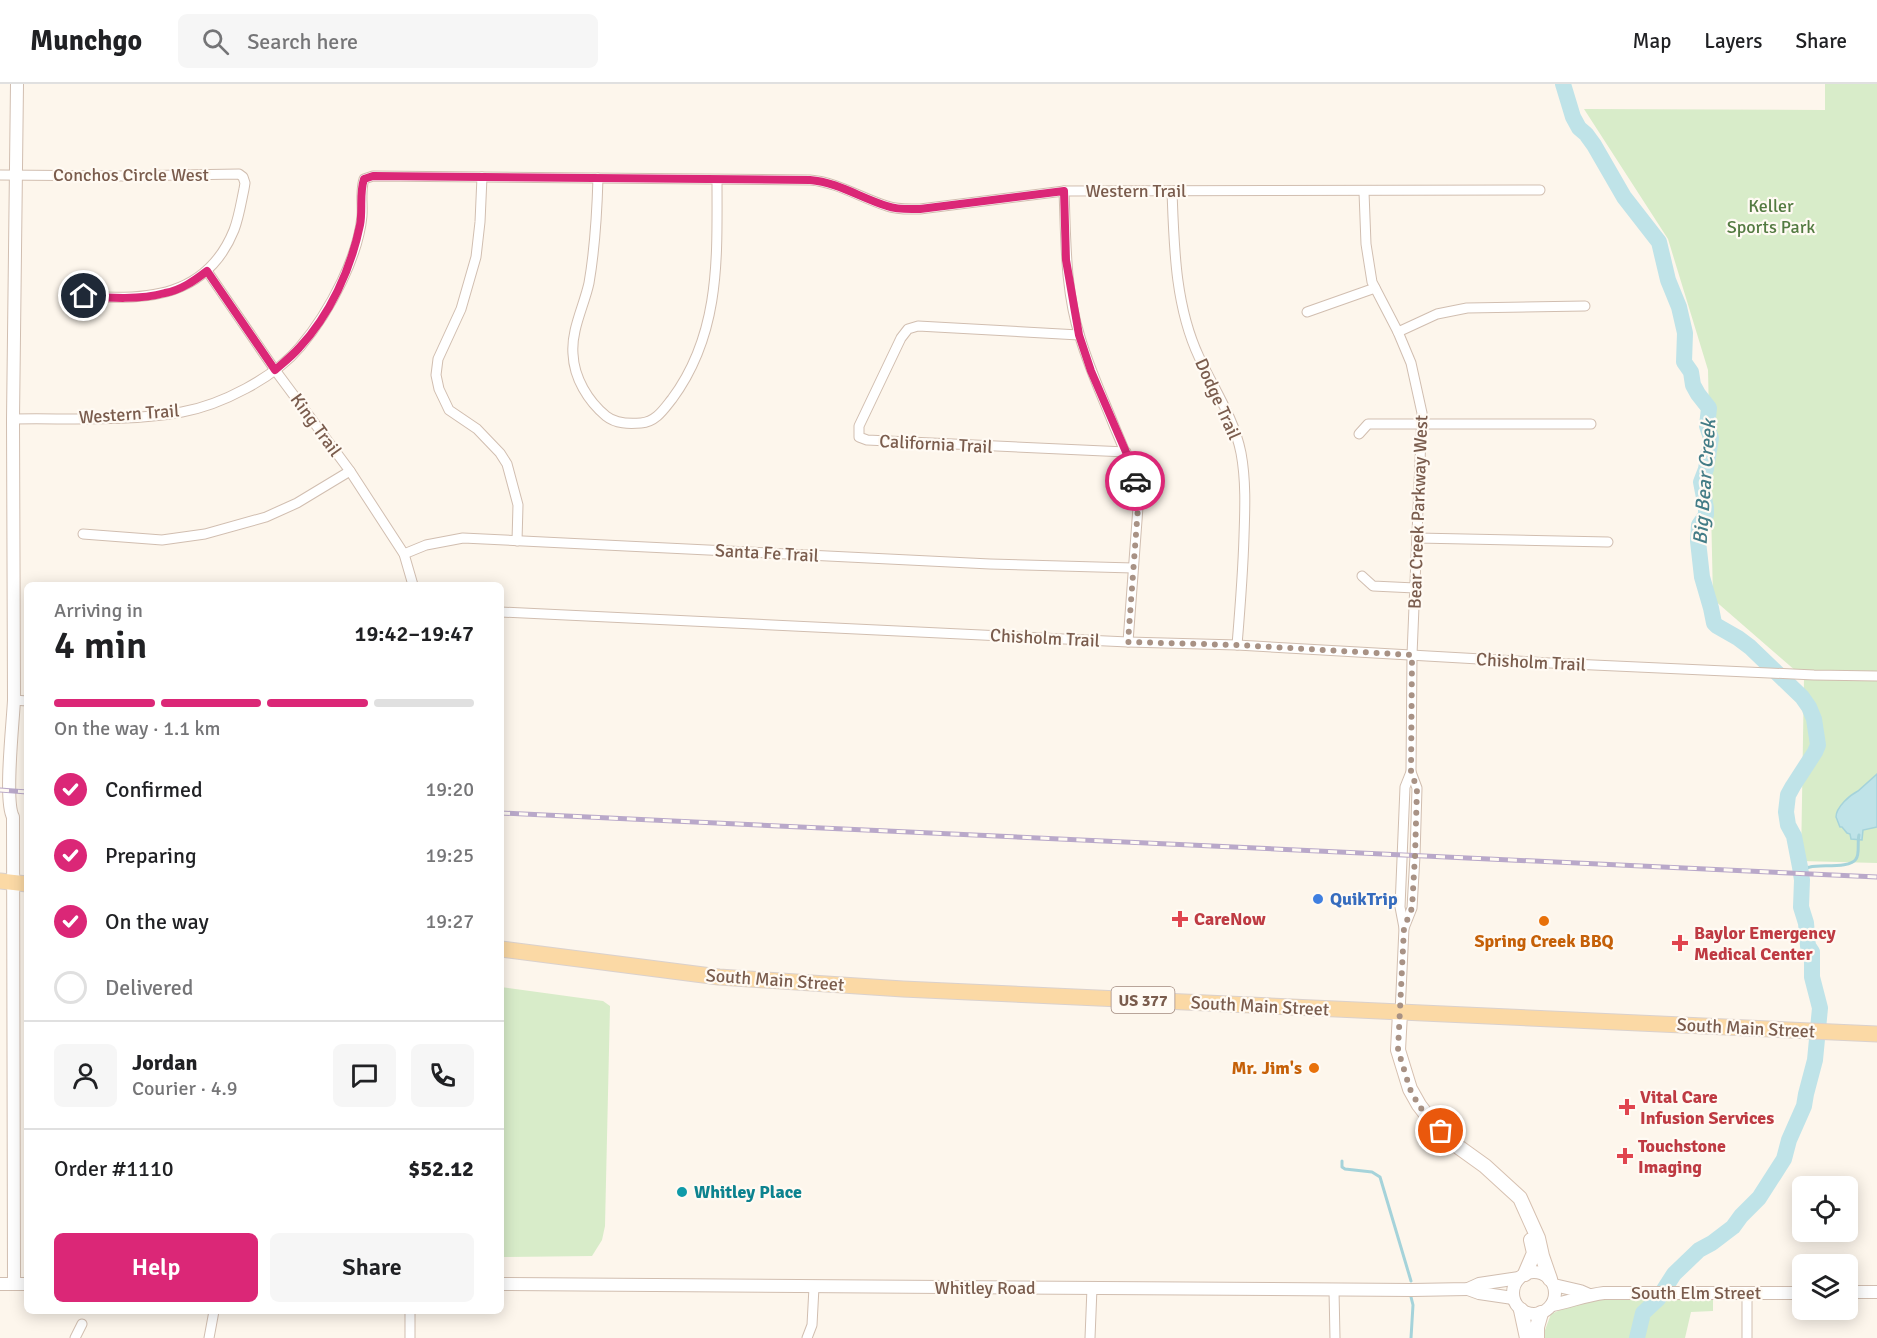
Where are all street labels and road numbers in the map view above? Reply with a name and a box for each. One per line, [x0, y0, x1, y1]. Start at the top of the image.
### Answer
street label: Conchos Circle West [53, 164, 209, 186]
street label: Western Trail [1086, 180, 1186, 202]
street label: Dodge Trail [1190, 355, 1246, 443]
street label: King Trail [286, 389, 346, 461]
street label: Western Trail [78, 400, 180, 428]
street label: Bear Creek Parkway West [1404, 415, 1432, 609]
street label: California Trail [879, 430, 993, 458]
street label: Santa Fe Trail [715, 539, 819, 567]
street label: Chisholm Trail [990, 624, 1100, 652]
street label: Chisholm Trail [1476, 648, 1586, 676]
street label: South Main Street [705, 964, 845, 996]
road number: US 377 [1112, 987, 1174, 1013]
street label: South Main Street [1190, 991, 1330, 1021]
street label: South Main Street [1676, 1013, 1816, 1043]
street label: Whitley Road [935, 1277, 1035, 1299]
street label: South Elm Street [1631, 1282, 1761, 1304]

